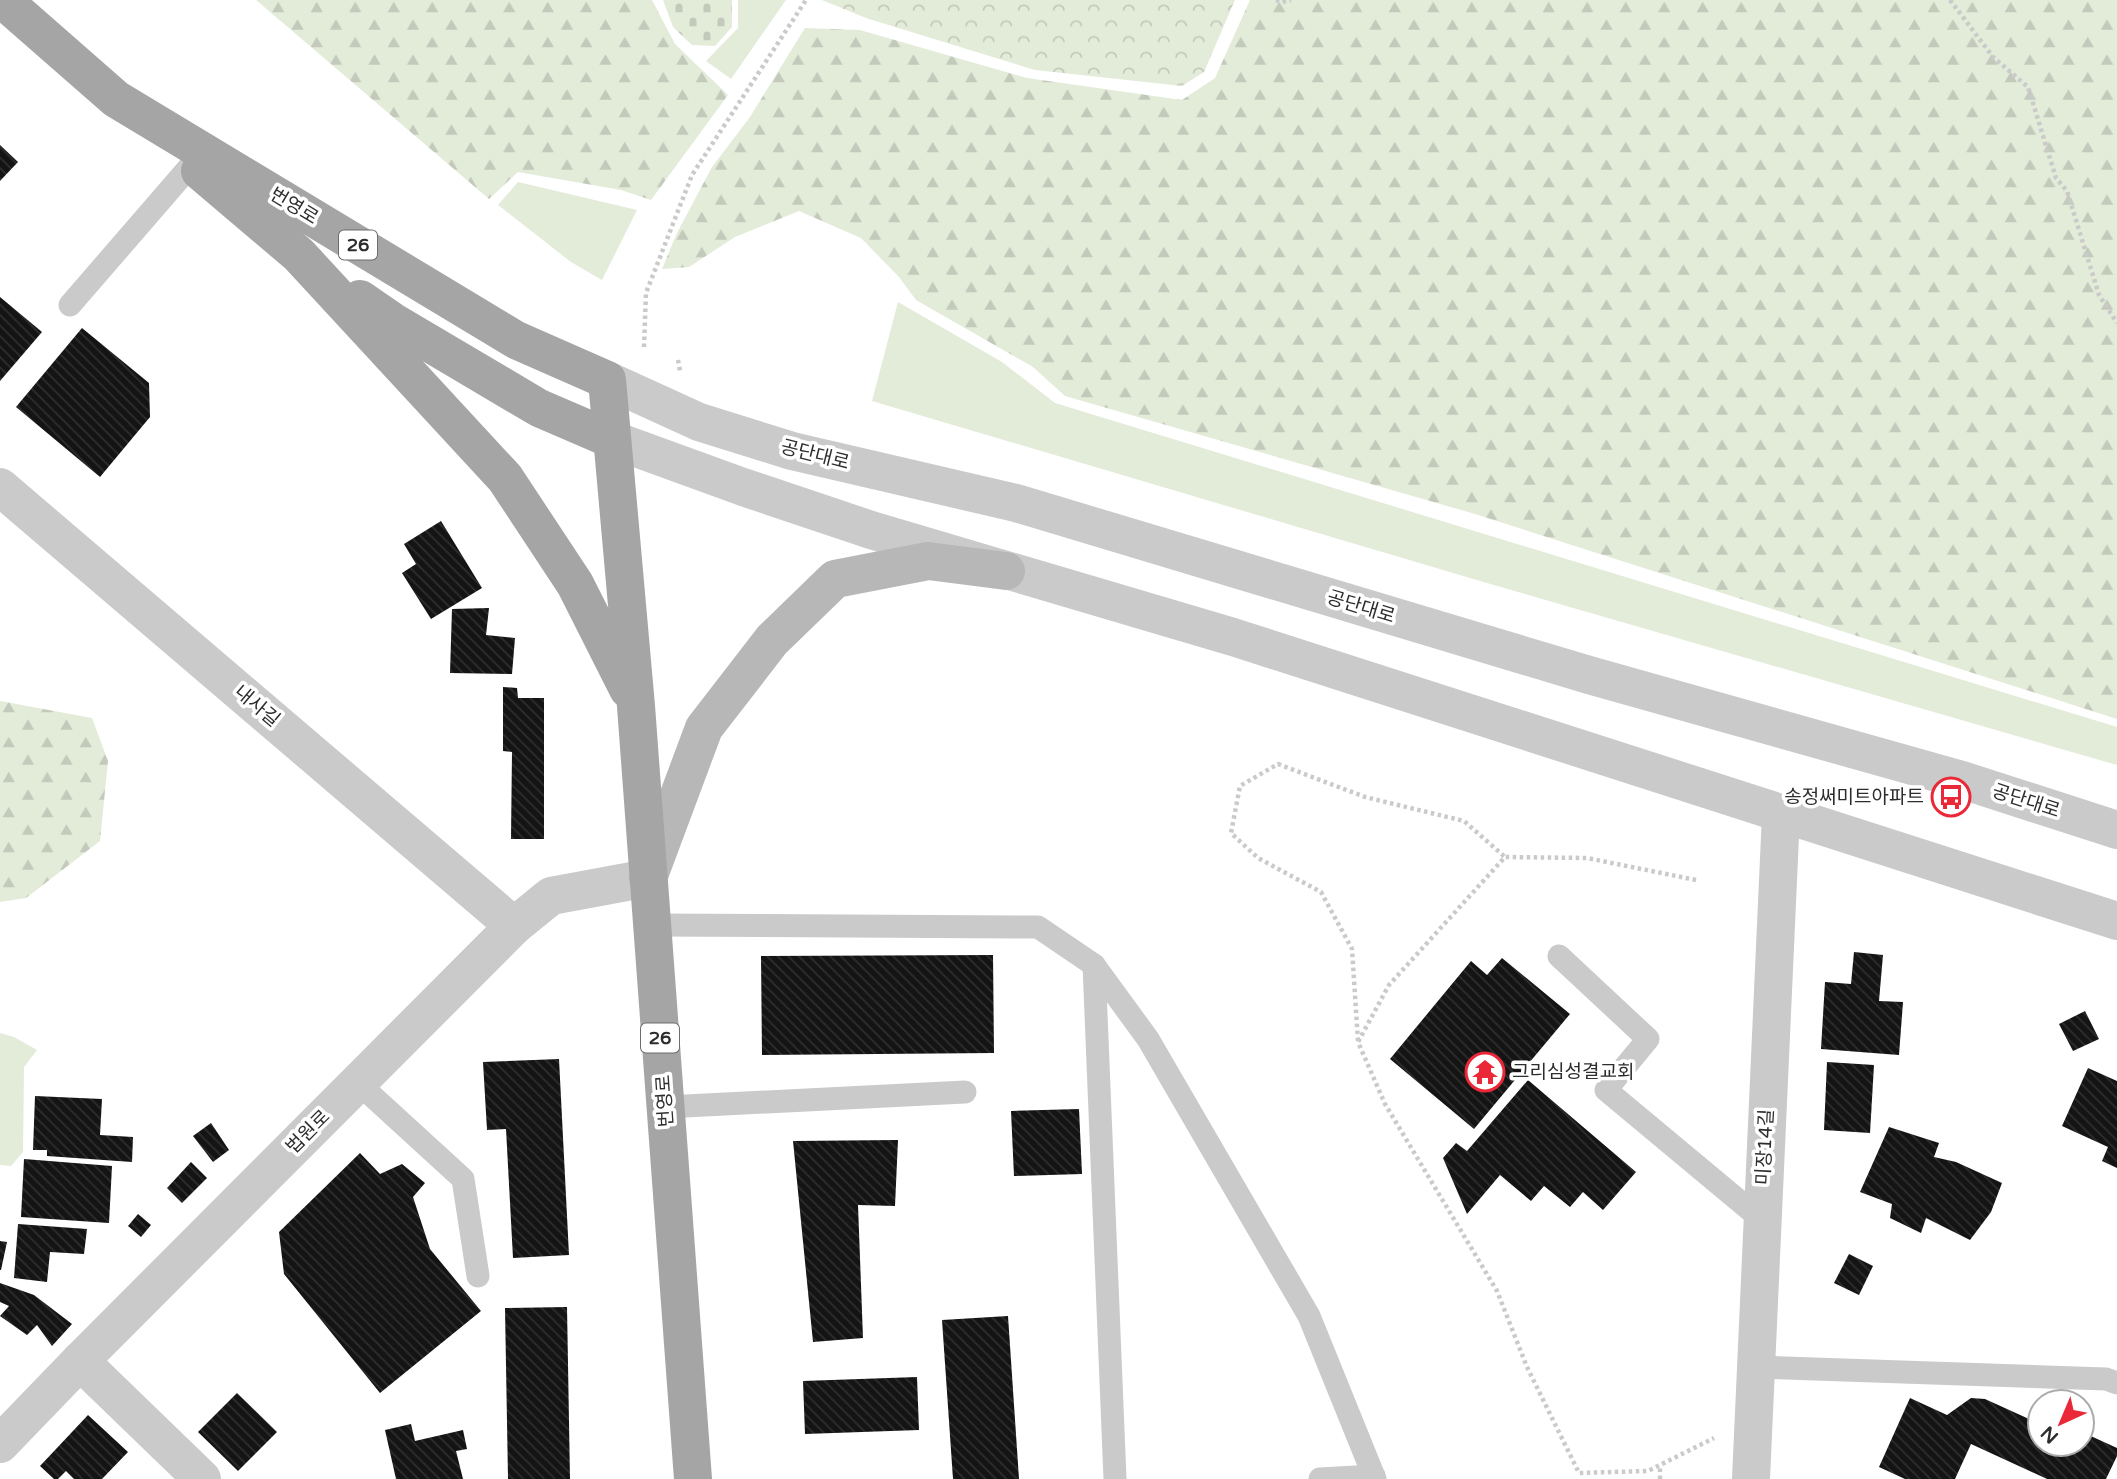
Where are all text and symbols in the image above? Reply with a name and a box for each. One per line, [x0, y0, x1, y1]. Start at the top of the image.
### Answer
street label: 번영로 [266, 183, 322, 229]
road number: 26 [339, 230, 377, 260]
street label: 공단대로 [778, 436, 852, 474]
street label: 공단대로 [1324, 586, 1398, 628]
street label: 내사길 [230, 681, 284, 731]
bus stop icon: 송정써미트아파트 [1930, 776, 1972, 818]
street label: 공단대로 [1989, 780, 2063, 822]
place label: 송정써미트아파트 [1784, 786, 1924, 808]
road number: 26 [641, 1023, 679, 1052]
temple icon: 그리심성결교회 [1464, 1051, 1506, 1093]
place label: 그리심성결교회 [1512, 1061, 1634, 1083]
street label: 번영로 [652, 1074, 678, 1128]
street label: 법원로 [282, 1106, 334, 1158]
street label: 미장14길 [1752, 1108, 1778, 1186]
north arrow [2026, 1388, 2096, 1458]
text: N [2037, 1421, 2063, 1448]

